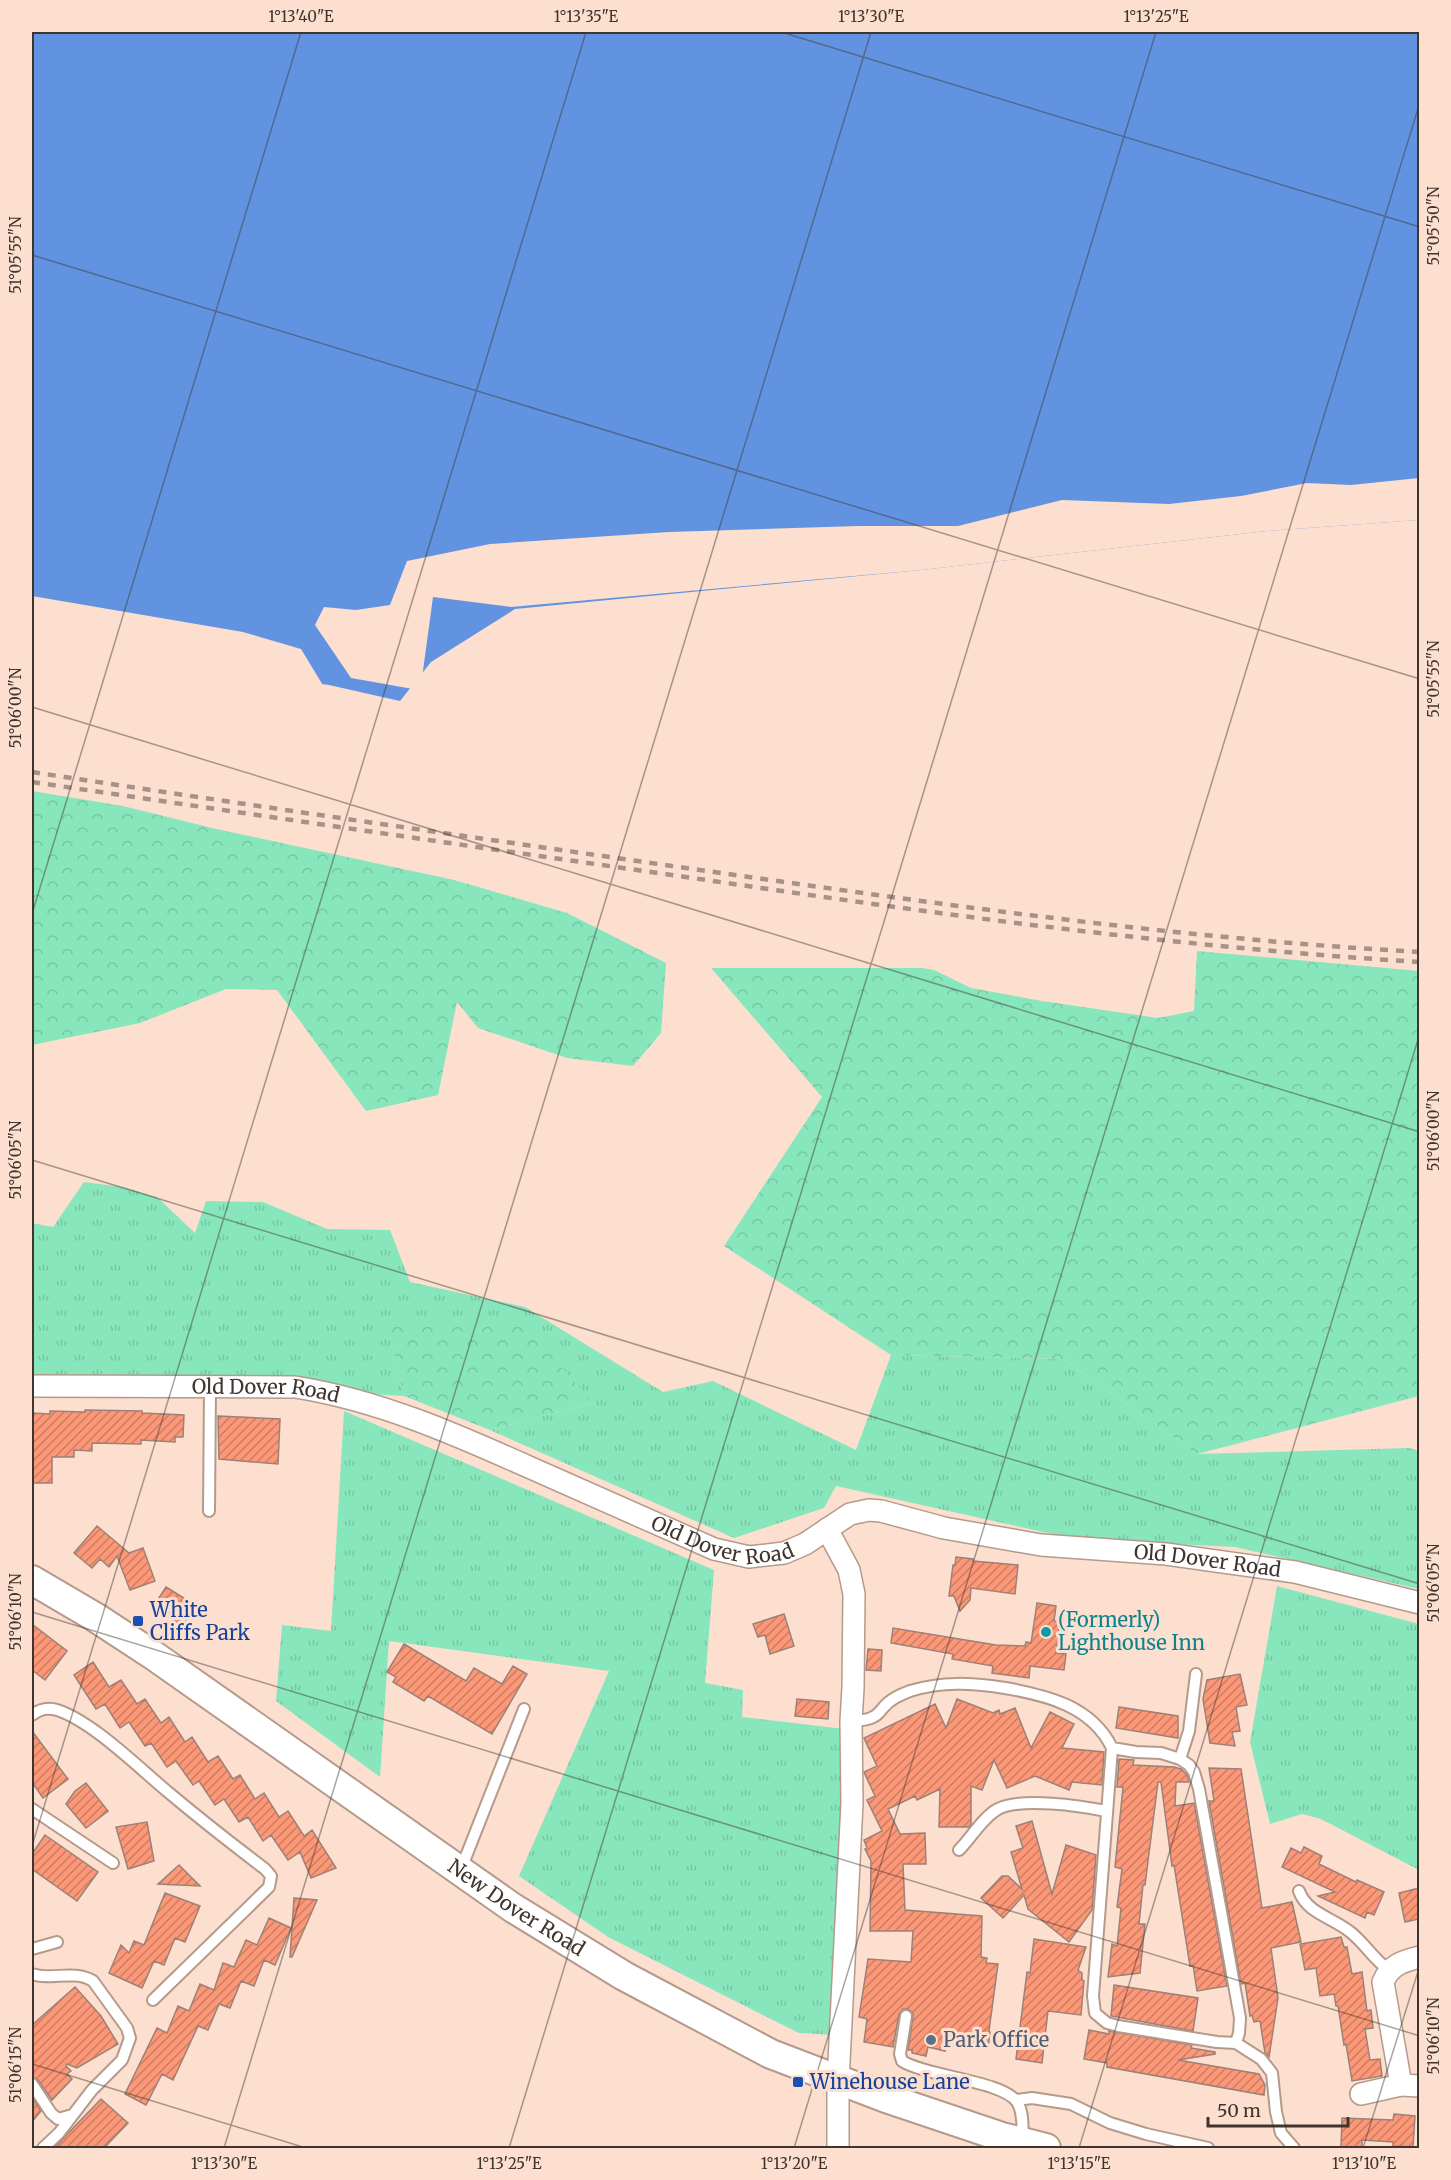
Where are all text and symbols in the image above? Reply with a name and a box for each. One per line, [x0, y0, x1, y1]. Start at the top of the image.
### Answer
text: 1°13'40"E [268, 7, 334, 26]
text: 1°13'35"E [554, 7, 619, 26]
text: 1°13'30"E [838, 7, 905, 26]
text: 1°13'25"E [1124, 7, 1189, 26]
text: 51°05'50"N [1424, 186, 1443, 266]
text: 51°05'55"N [6, 216, 25, 294]
text: 51°05'55"N [1424, 640, 1443, 718]
text: 51°06'00"N [6, 667, 25, 748]
text: 51°06'00"N [1424, 1090, 1443, 1171]
text: 51°06'05"N [6, 1120, 25, 1199]
street label: Old Dover Road [192, 1374, 342, 1408]
street label: Old Dover Road [647, 1510, 798, 1569]
street label: Old Dover Road [1133, 1539, 1283, 1582]
text: 51°06'05"N [1424, 1543, 1443, 1622]
text: 51°06'10"N [6, 1573, 25, 1651]
place label: White Cliffs Park [149, 1597, 250, 1645]
place label: (Formerly) Lighthouse Inn [1058, 1607, 1205, 1655]
marker: White Cliffs Park [131, 1614, 145, 1628]
marker: (Formerly) Lighthouse Inn [1039, 1625, 1053, 1639]
street label: New Dover Road [443, 1853, 590, 1961]
text: 51°06'10"N [1424, 1997, 1443, 2075]
text: 51°06'15"N [6, 2027, 25, 2103]
place label: Park Office [943, 2027, 1049, 2052]
marker: Park Office [924, 2033, 938, 2047]
place label: Winehouse Lane [809, 2069, 970, 2094]
marker: Winehouse Lane [791, 2075, 805, 2089]
scale bar [1208, 2090, 1348, 2128]
text: 50 m [1217, 2099, 1261, 2122]
text: 1°13'30"E [191, 2154, 258, 2173]
text: 1°13'25"E [477, 2154, 542, 2173]
text: 1°13'20"E [761, 2154, 828, 2173]
text: 1°13'15"E [1048, 2154, 1111, 2173]
text: 1°13'10"E [1332, 2154, 1396, 2173]

